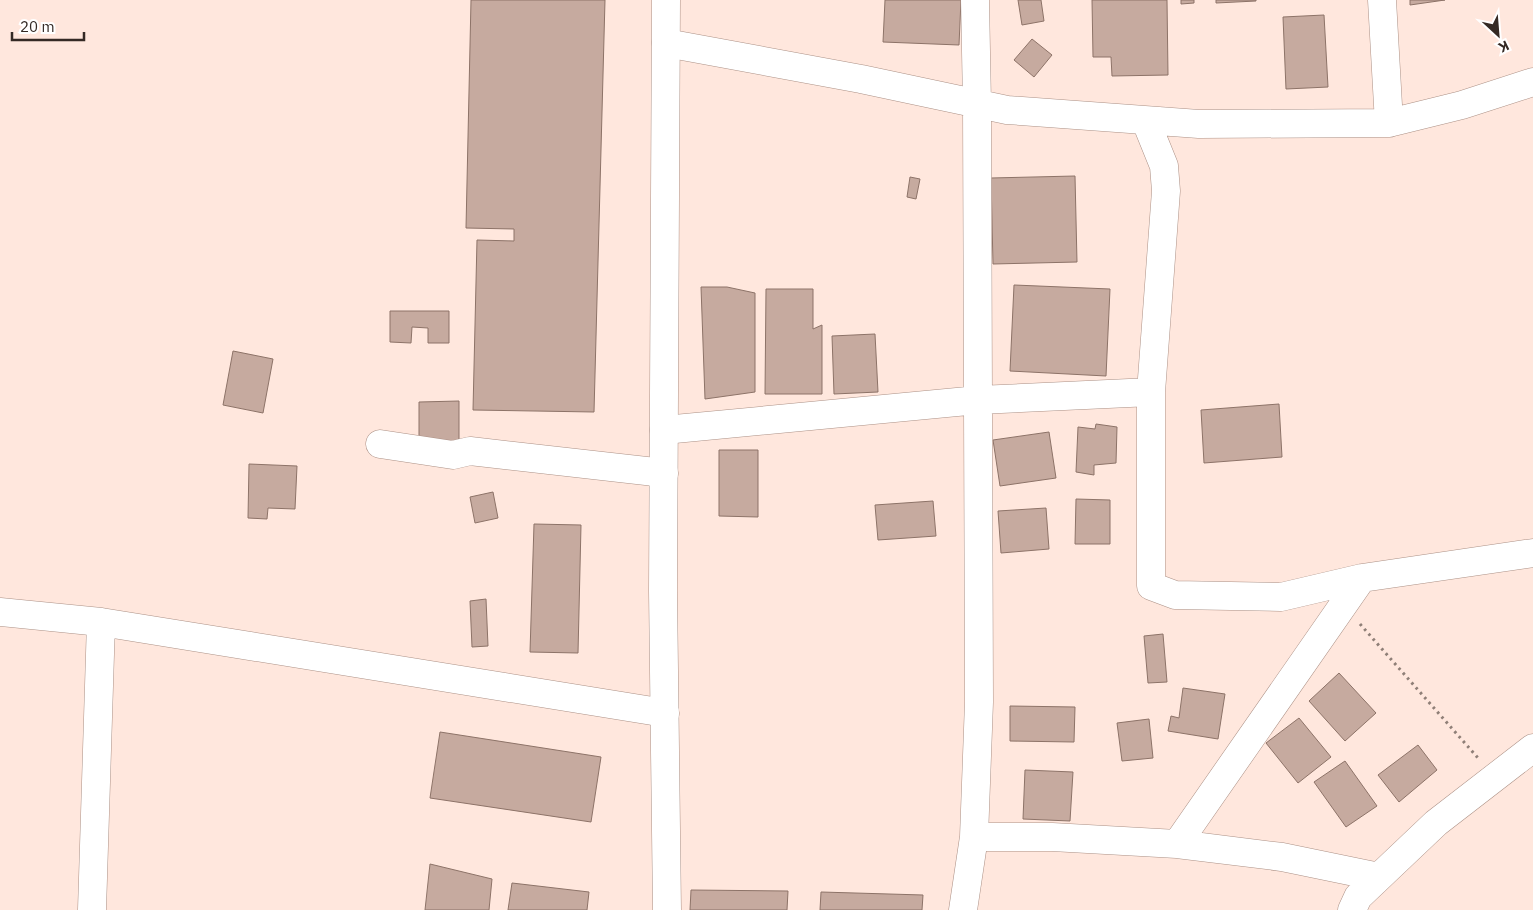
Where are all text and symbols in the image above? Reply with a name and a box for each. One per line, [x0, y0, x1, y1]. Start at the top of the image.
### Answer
scale bar [12, 10, 85, 42]
north arrow [1473, 10, 1523, 60]
text: 20 m [20, 17, 55, 36]
text: K [1495, 36, 1512, 57]

